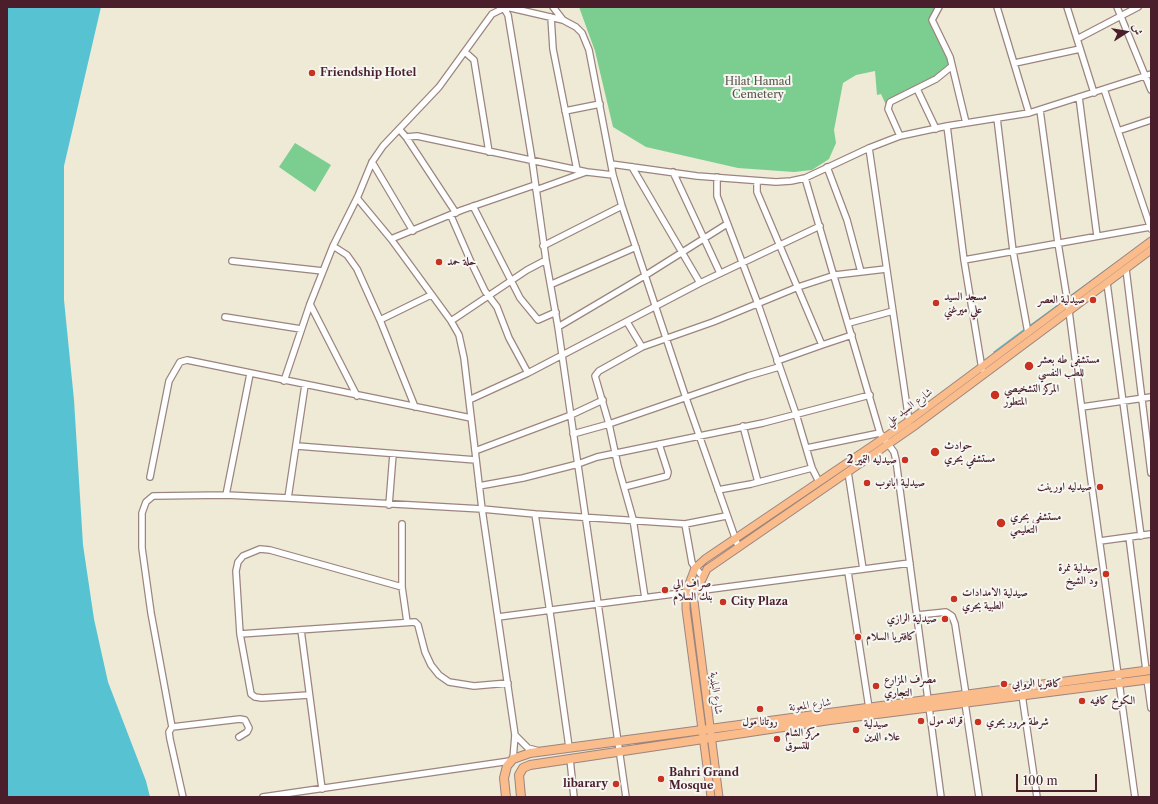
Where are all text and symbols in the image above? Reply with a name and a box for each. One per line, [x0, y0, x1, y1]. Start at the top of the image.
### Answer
north arrow [1106, 12, 1146, 52]
text: ش [1130, 23, 1146, 36]
place label: Friendship Hotel [320, 66, 416, 80]
marker: Friendship Hotel [307, 68, 317, 78]
park label: Hilat Hamad Cemetery [725, 75, 791, 101]
place label: حلة حمد [447, 255, 476, 269]
marker: حلة حمد [434, 257, 444, 267]
place label: مسجد السيد علي ميرغني [944, 290, 987, 316]
place label: صيدلية العصر [1038, 293, 1085, 307]
marker: صيدلية العصر [1088, 295, 1098, 305]
marker: مسجد السيد علي ميرغني [931, 298, 941, 308]
place label: مستشفى طه بعشر للطب النفسي [1038, 353, 1100, 379]
marker: مستشفى طه بعشر للطب النفسي [1023, 360, 1035, 372]
place label: المركز التشخيصي المتطور [1004, 382, 1059, 408]
street label: شارع السيد علي [883, 386, 935, 428]
marker: المركز التشخيصي المتطور [989, 389, 1001, 401]
place label: حوادث مستشفي بحري [944, 439, 995, 465]
marker: حوادث مستشفي بحري [929, 446, 941, 458]
place label: صيدليه التمير 2 [847, 453, 897, 467]
marker: صيدليه التمير 2 [900, 455, 910, 465]
place label: صيدلية ابانوب [875, 476, 925, 490]
marker: صيدلية ابانوب [862, 478, 872, 488]
place label: صيدليه اورينت [1037, 480, 1092, 494]
marker: صيدليه اورينت [1095, 482, 1105, 492]
place label: مستشفى بحري التعليمي [1010, 510, 1061, 536]
marker: مستشفى بحري التعليمي [995, 517, 1007, 529]
place label: صيدلية نمرة ود الشيخ [1058, 561, 1098, 587]
marker: صيدلية نمرة ود الشيخ [1101, 569, 1111, 579]
place label: صراف الي بنك السلام [673, 577, 712, 603]
marker: صراف الي بنك السلام [660, 585, 670, 595]
place label: صيدلية الامدادات الطبية بحري [962, 586, 1028, 612]
marker: صيدلية الامدادات الطبية بحري [949, 594, 959, 604]
place label: City Plaza [731, 595, 788, 609]
marker: City Plaza [718, 597, 728, 607]
place label: صيدلية الرازي [887, 612, 937, 626]
marker: صيدلية الرازي [940, 614, 950, 624]
place label: كافتريا السلام [866, 630, 916, 644]
marker: كافتريا السلام [853, 632, 863, 642]
street label: شارع البلدية [707, 671, 725, 715]
place label: مصرف المزارع التجاري [884, 673, 936, 699]
place label: كافتريا الروابي [1012, 677, 1061, 691]
marker: كافتريا الروابي [999, 679, 1009, 689]
marker: مصرف المزارع التجاري [871, 681, 881, 691]
place label: الكوخ كافيه [1090, 694, 1135, 708]
street label: شارع المعونة [788, 696, 832, 714]
marker: الكوخ كافيه [1077, 696, 1087, 706]
marker: روتانا مول [755, 704, 765, 714]
place label: قراند مول [929, 714, 963, 728]
place label: روتانا مول [742, 715, 778, 729]
place label: شرطة مرور بحري [986, 715, 1049, 729]
marker: قراند مول [916, 716, 926, 726]
place label: صيدلية علاء الدين [864, 717, 900, 743]
marker: شرطة مرور بحري [973, 717, 983, 727]
marker: صيدلية علاء الدين [851, 725, 861, 735]
place label: مركز الشام للتسوق [785, 726, 820, 752]
marker: مركز الشام للتسوق [772, 734, 782, 744]
place label: Bahri Grand Mosque [669, 766, 739, 792]
scale bar [1018, 766, 1099, 792]
text: 100 m [1023, 773, 1058, 788]
marker: Bahri Grand Mosque [656, 774, 666, 784]
place label: libarary [563, 777, 608, 791]
marker: libarary [611, 779, 621, 789]

